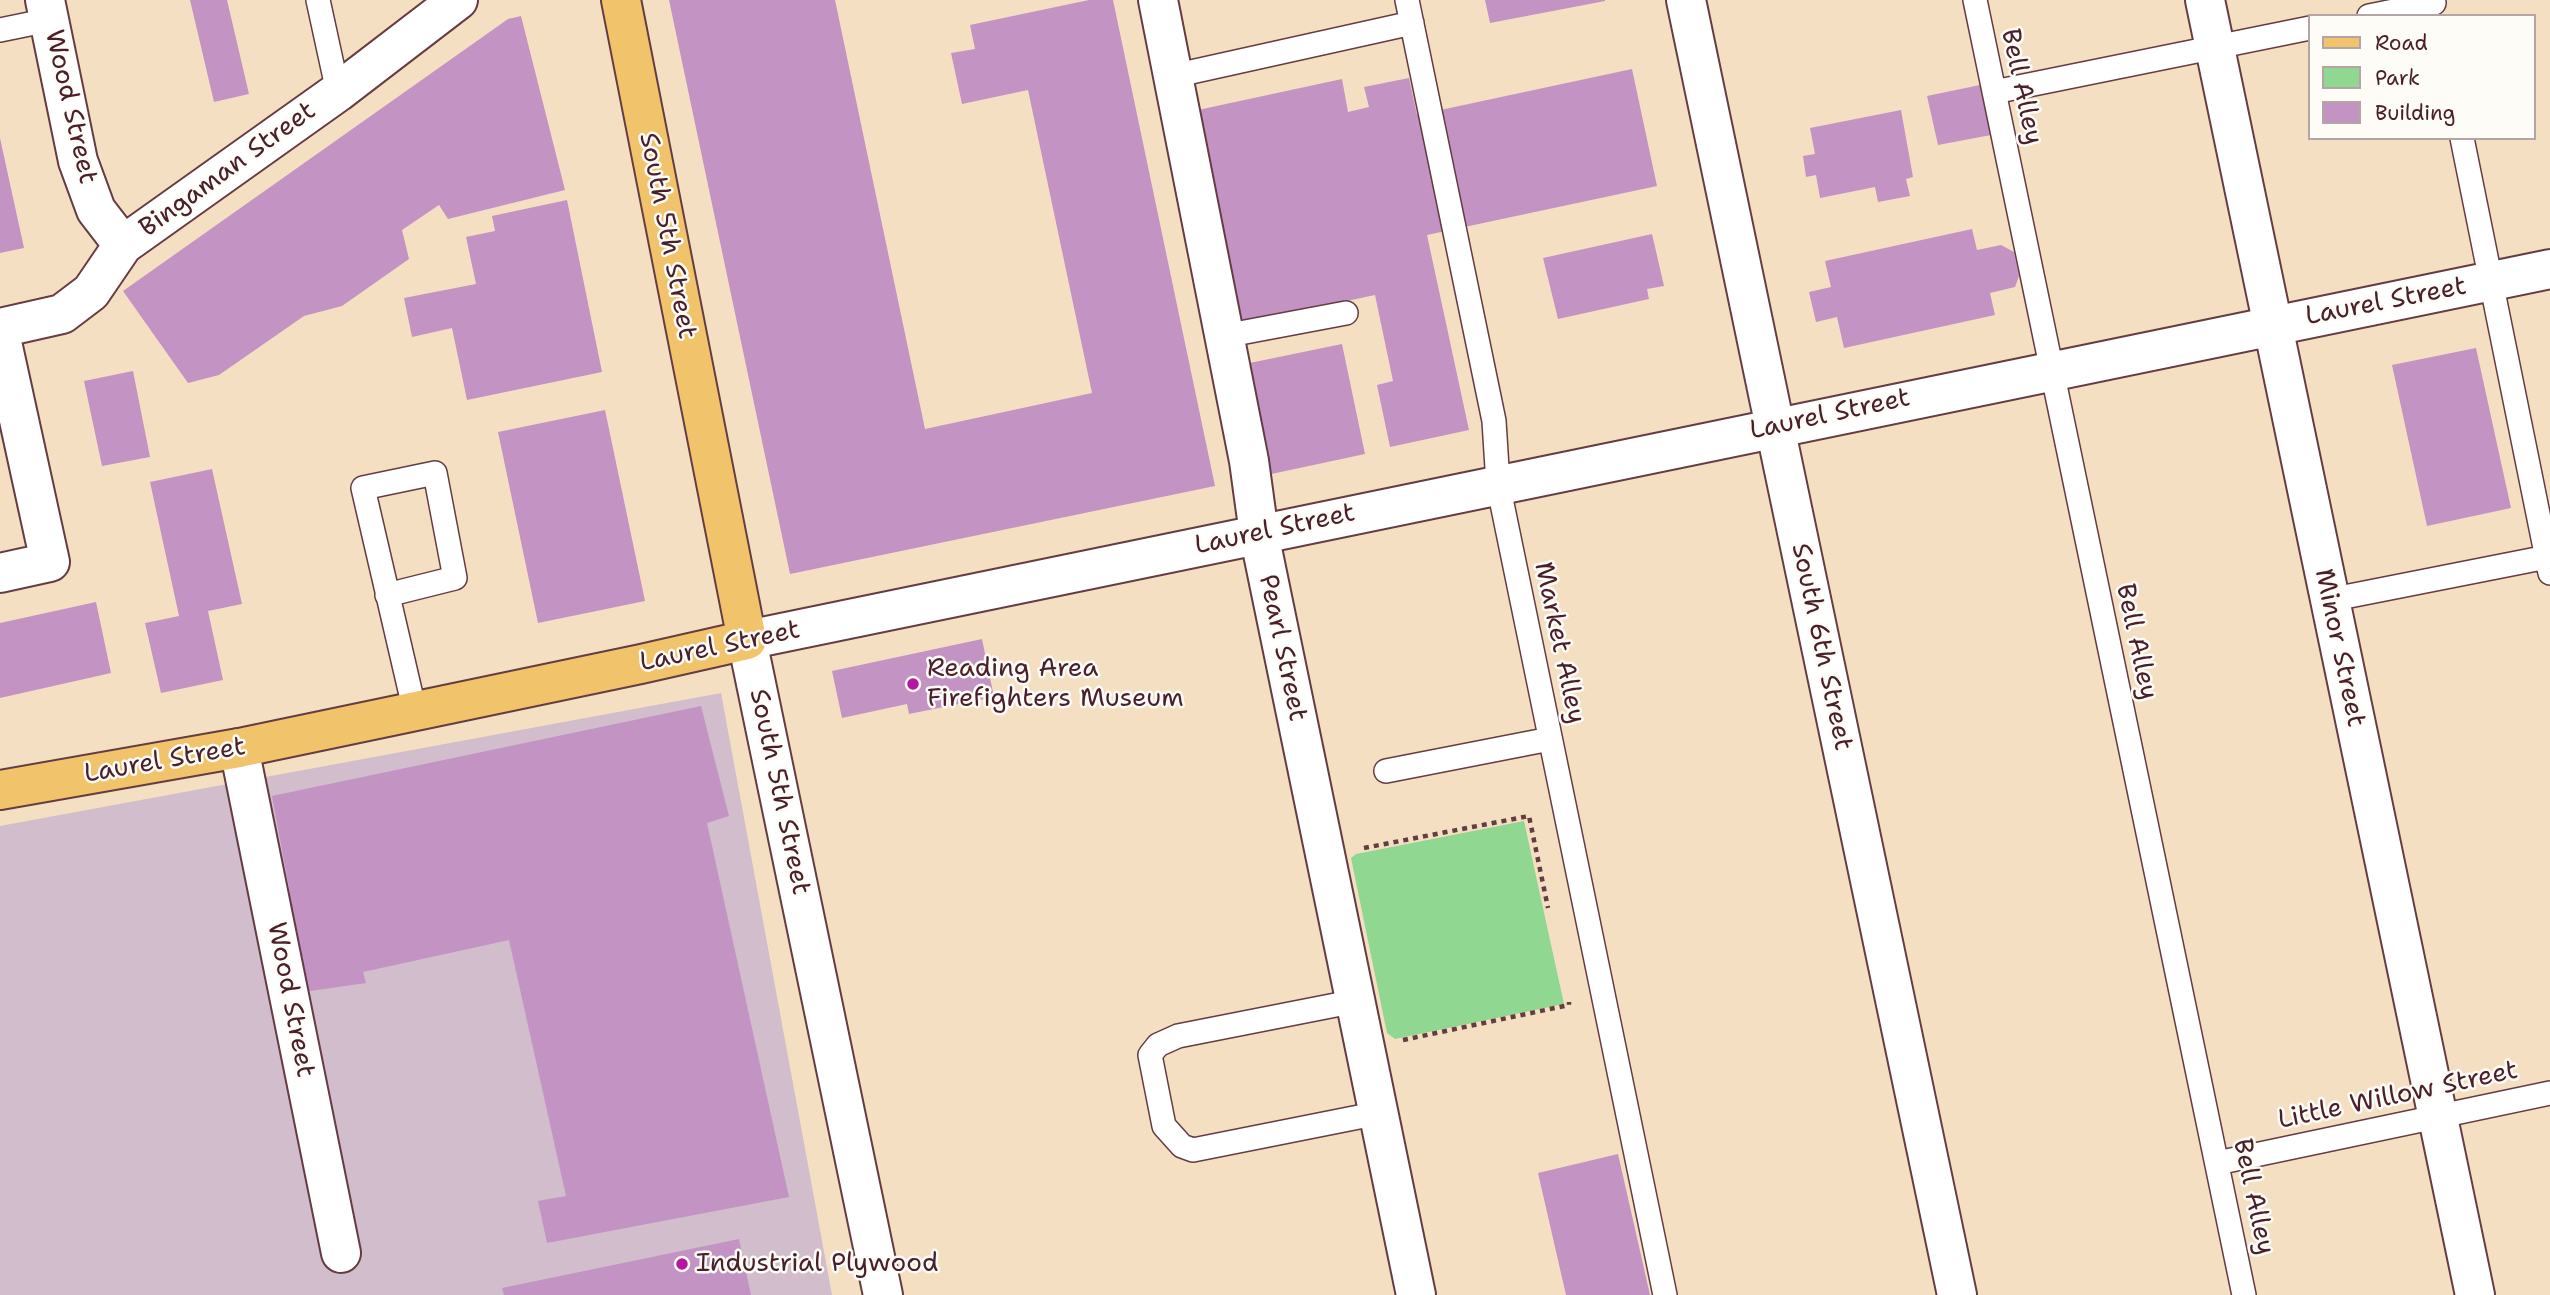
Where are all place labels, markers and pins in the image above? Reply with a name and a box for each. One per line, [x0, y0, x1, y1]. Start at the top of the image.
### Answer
place label: Reading Area Firefighters Museum [927, 653, 1184, 714]
marker: Reading Area Firefighters Museum [905, 676, 921, 692]
place label: Industrial Plywood [696, 1248, 938, 1280]
marker: Industrial Plywood [674, 1256, 690, 1272]

